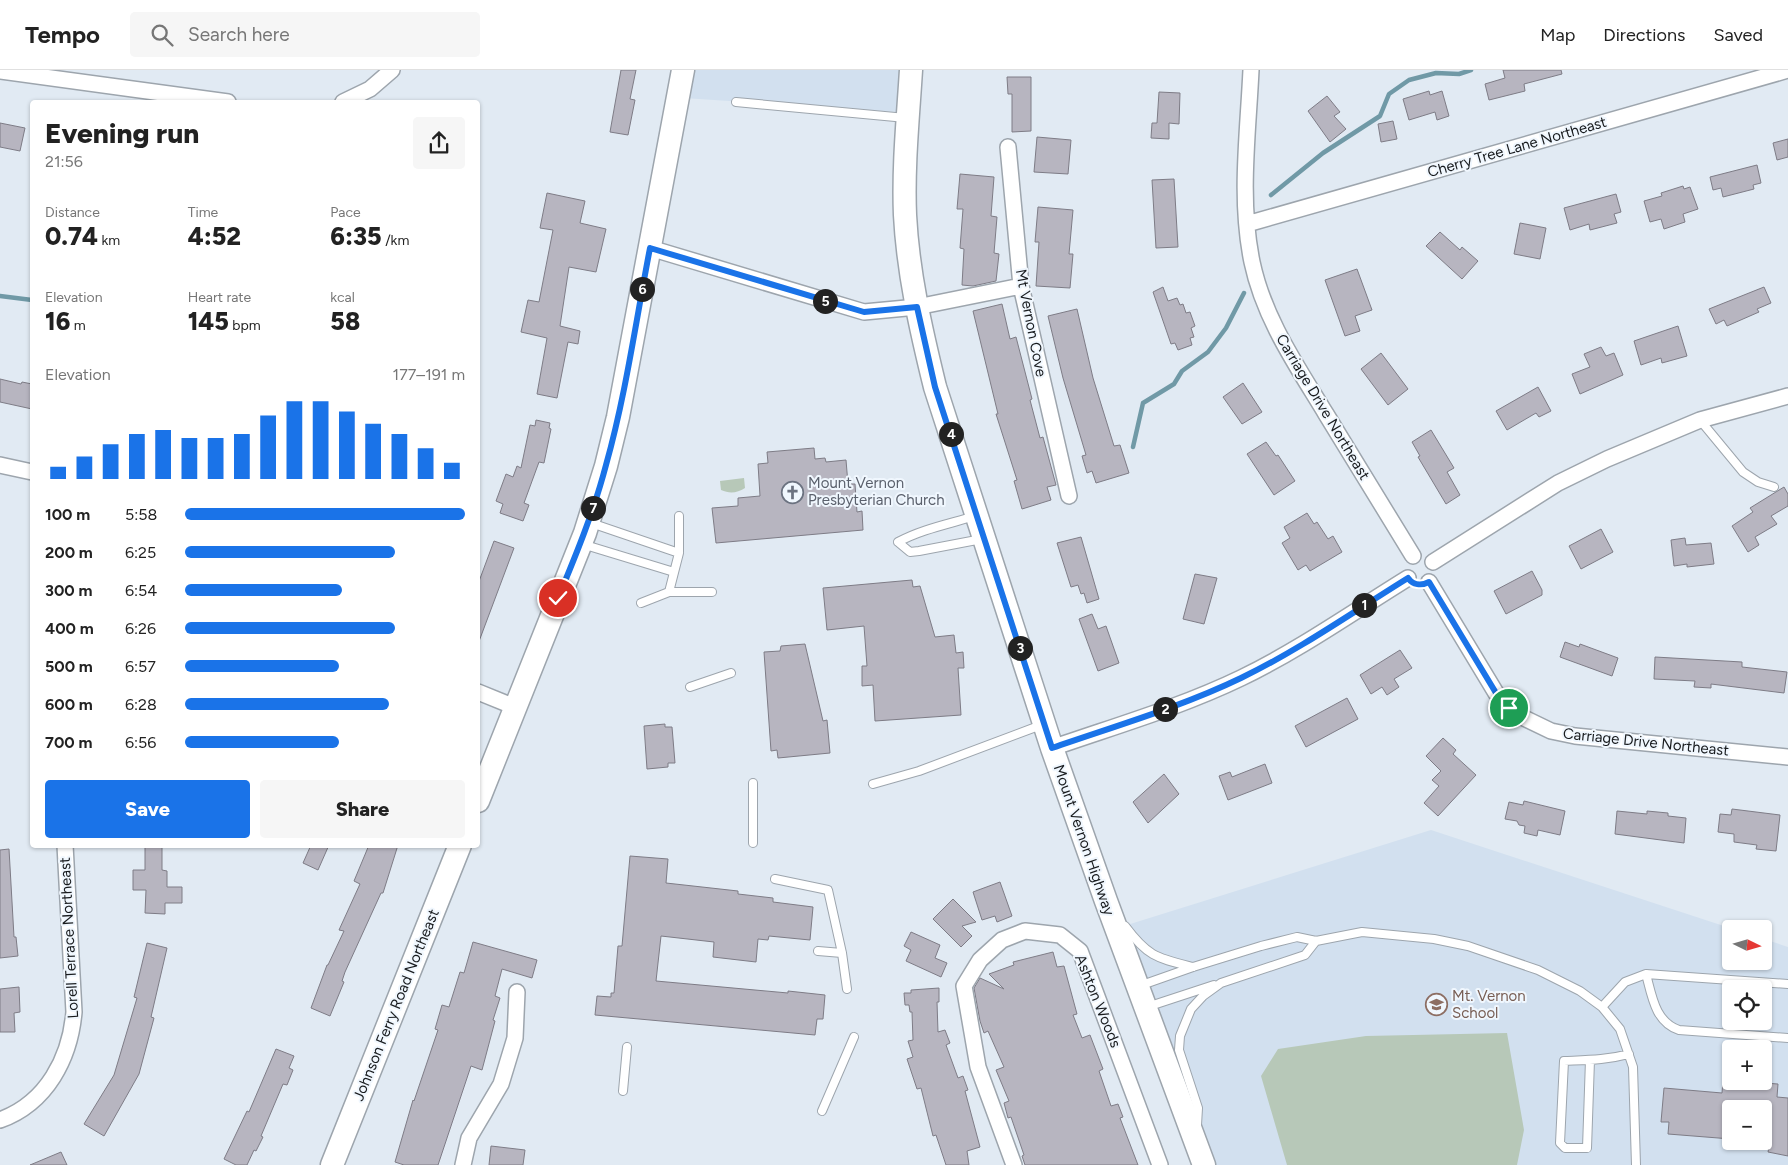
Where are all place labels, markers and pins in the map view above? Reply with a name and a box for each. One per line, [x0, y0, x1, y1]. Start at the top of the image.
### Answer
pin: 6 [630, 276, 654, 302]
pin: 5 [812, 288, 838, 314]
pin: 4 [938, 422, 964, 446]
place label: Mount Vernon Presbyterian Church [808, 474, 945, 509]
church icon: Mount Vernon Presbyterian Church [780, 480, 804, 504]
pin: 7 [580, 496, 606, 520]
pin [537, 577, 579, 619]
pin: 1 [1352, 592, 1376, 618]
pin: 3 [1008, 636, 1032, 660]
pin [1488, 687, 1530, 729]
pin: 2 [1152, 696, 1178, 722]
place label: Mt. Vernon School [1452, 987, 1526, 1022]
school or university icon: Mt. Vernon School [1424, 993, 1448, 1017]

